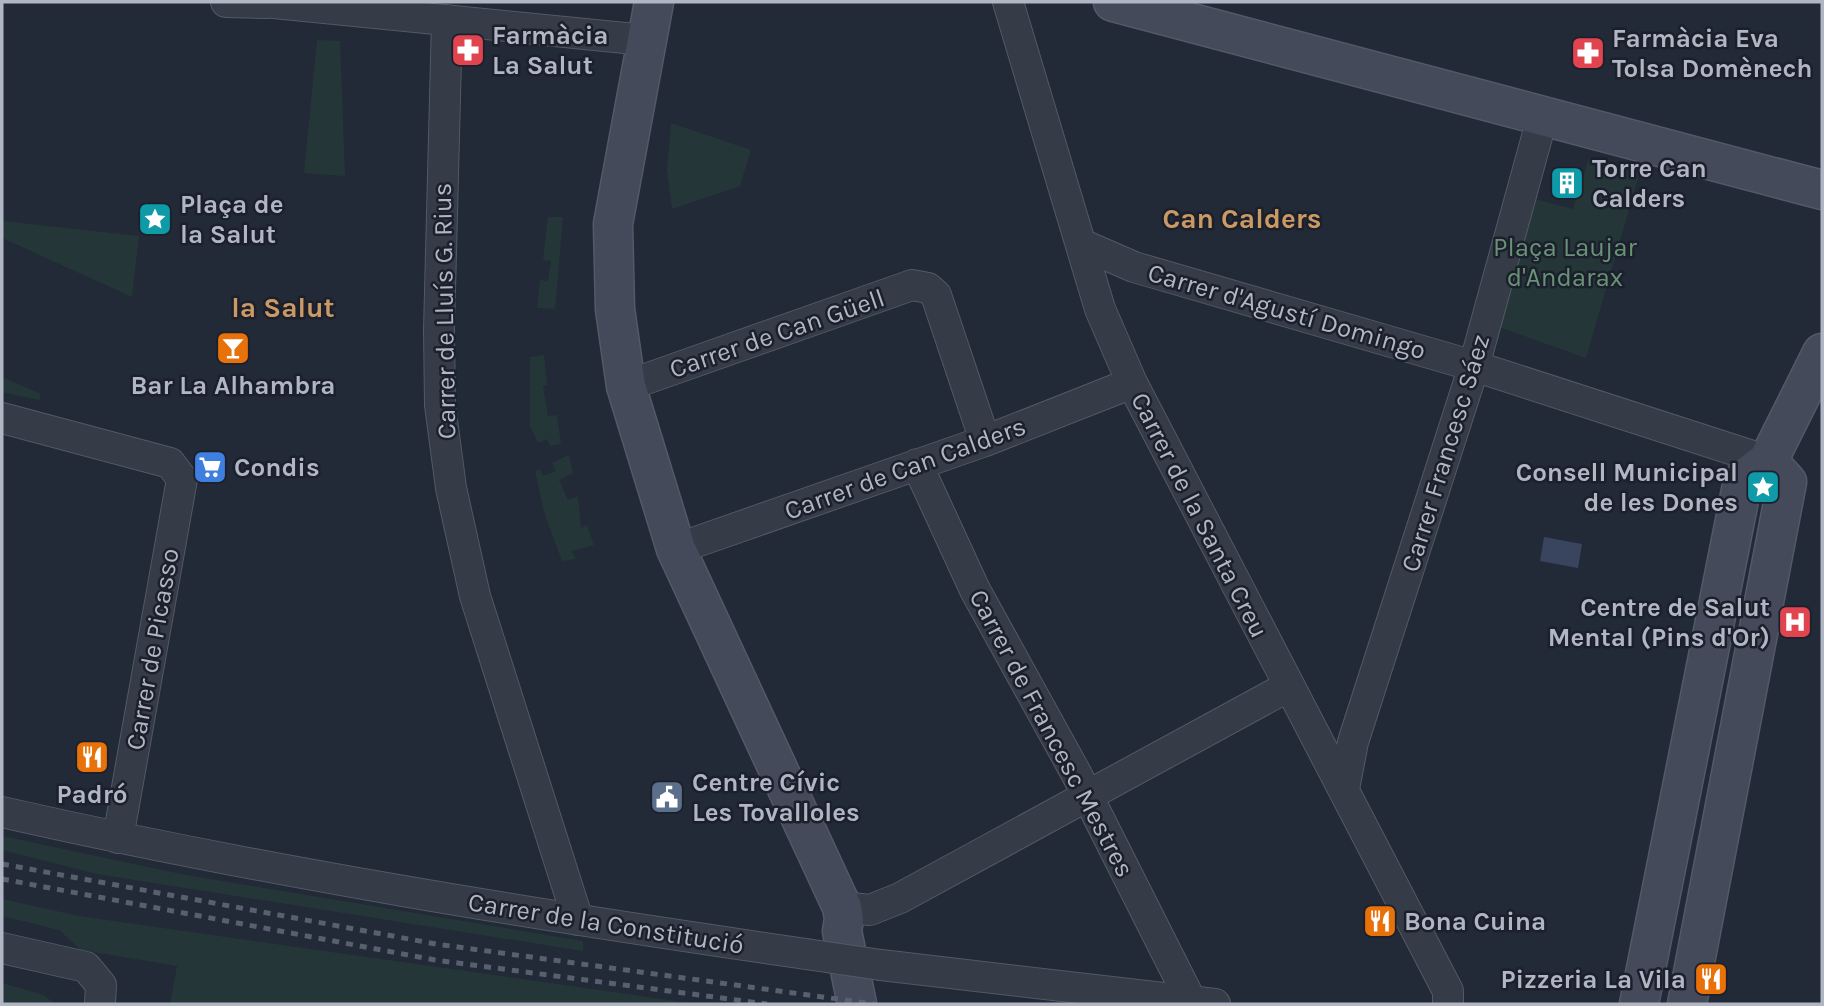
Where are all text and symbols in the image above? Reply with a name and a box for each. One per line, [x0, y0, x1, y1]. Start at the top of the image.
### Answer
place label: Farmàcia La Salut [492, 20, 608, 81]
place label: Farmàcia Eva Tolsa Domènech [1612, 23, 1813, 84]
pharmacy icon: Farmàcia La Salut [449, 31, 487, 69]
pharmacy icon: Farmàcia Eva Tolsa Domènech [1569, 34, 1607, 72]
place label: Torre Can Calders [1592, 153, 1707, 214]
building icon: Torre Can Calders [1548, 164, 1586, 202]
street label: Carrer de Lluís G. Rius [427, 183, 462, 439]
place label: Plaça de la Salut [180, 189, 284, 250]
place icon: Plaça de la Salut [136, 200, 174, 238]
district label: Can Calders [1162, 202, 1322, 235]
park label: Plaça Laujar d'Andarax [1493, 232, 1638, 293]
street label: Carrer d'Agustí Domingo [1144, 257, 1429, 366]
street label: Carrer de Can Güell [666, 282, 889, 385]
district label: la Salut [231, 291, 335, 324]
bar icon: Bar La Alhambra [214, 329, 252, 367]
street label: Carrer Francesc Sáez [1395, 331, 1496, 576]
place label: Bar La Alhambra [130, 370, 336, 401]
street label: Carrer de la Santa Creu [1124, 387, 1275, 643]
street label: Carrer de Can Calders [780, 410, 1030, 527]
supermarket icon: Condis [191, 448, 229, 486]
place label: Condis [234, 452, 320, 483]
place label: Consell Municipal de les Dones [1516, 457, 1738, 518]
place icon: Consell Municipal de les Dones [1744, 468, 1782, 506]
street label: Carrer de Picasso [119, 546, 185, 752]
street label: Carrer de Francesc Mestres [962, 584, 1141, 882]
place label: Centre de Salut Mental (Pins d'Or) [1548, 592, 1770, 653]
hospital icon: Centre de Salut Mental (Pins d'Or) [1776, 603, 1814, 641]
restaurant icon: Padró [73, 738, 111, 776]
place label: Centre Cívic Les Tovalloles [692, 767, 860, 828]
public building icon: Centre Cívic Les Tovalloles [648, 778, 686, 816]
place label: Padró [56, 779, 128, 810]
street label: Carrer de la Constitució [466, 886, 746, 961]
restaurant icon: Bona Cuina [1361, 902, 1399, 940]
place label: Bona Cuina [1404, 906, 1546, 937]
restaurant icon: Pizzeria La Vila [1692, 960, 1730, 998]
place label: Pizzeria La Vila [1500, 964, 1686, 995]

